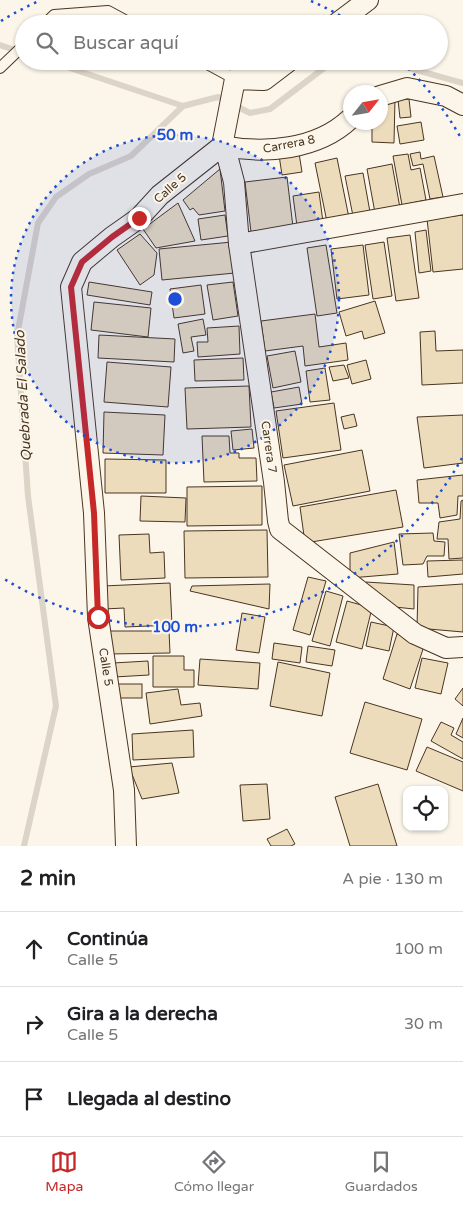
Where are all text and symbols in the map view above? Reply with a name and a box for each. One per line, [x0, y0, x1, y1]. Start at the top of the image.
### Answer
search box [15, 15, 448, 70]
icon: search [33, 29, 61, 57]
text: Buscar aquí [73, 32, 179, 54]
north arrow [343, 85, 388, 130]
text: 50 m [157, 126, 193, 144]
street label: Carrera 8 [262, 132, 316, 156]
street label: Calle 5 [151, 170, 189, 206]
route end [128, 207, 151, 230]
centre of rings [166, 290, 184, 308]
water label: Quebrada El Salado [11, 328, 35, 462]
street label: Carrera 7 [258, 420, 280, 474]
route start [87, 606, 110, 629]
text: 100 m [152, 618, 198, 636]
street label: Calle 5 [96, 647, 116, 687]
map controls [403, 786, 448, 831]
button: locate [403, 786, 448, 831]
text: 2 min [20, 866, 76, 891]
text: A pie · 130 m [342, 869, 443, 889]
text: Continúa [67, 928, 149, 950]
icon: ahead [20, 935, 48, 963]
text: 100 m [394, 939, 443, 959]
text: Calle 5 [67, 950, 118, 970]
text: Gira a la derecha [67, 1003, 218, 1025]
icon: right [20, 1010, 48, 1038]
text: 30 m [404, 1014, 443, 1034]
text: Calle 5 [67, 1025, 118, 1045]
icon: arrive [20, 1085, 48, 1113]
text: Llegada al destino [67, 1088, 231, 1110]
tab: Mapa [45, 1148, 83, 1195]
tab: Cómo llegar [174, 1148, 254, 1195]
tab: Guardados [345, 1148, 418, 1195]

